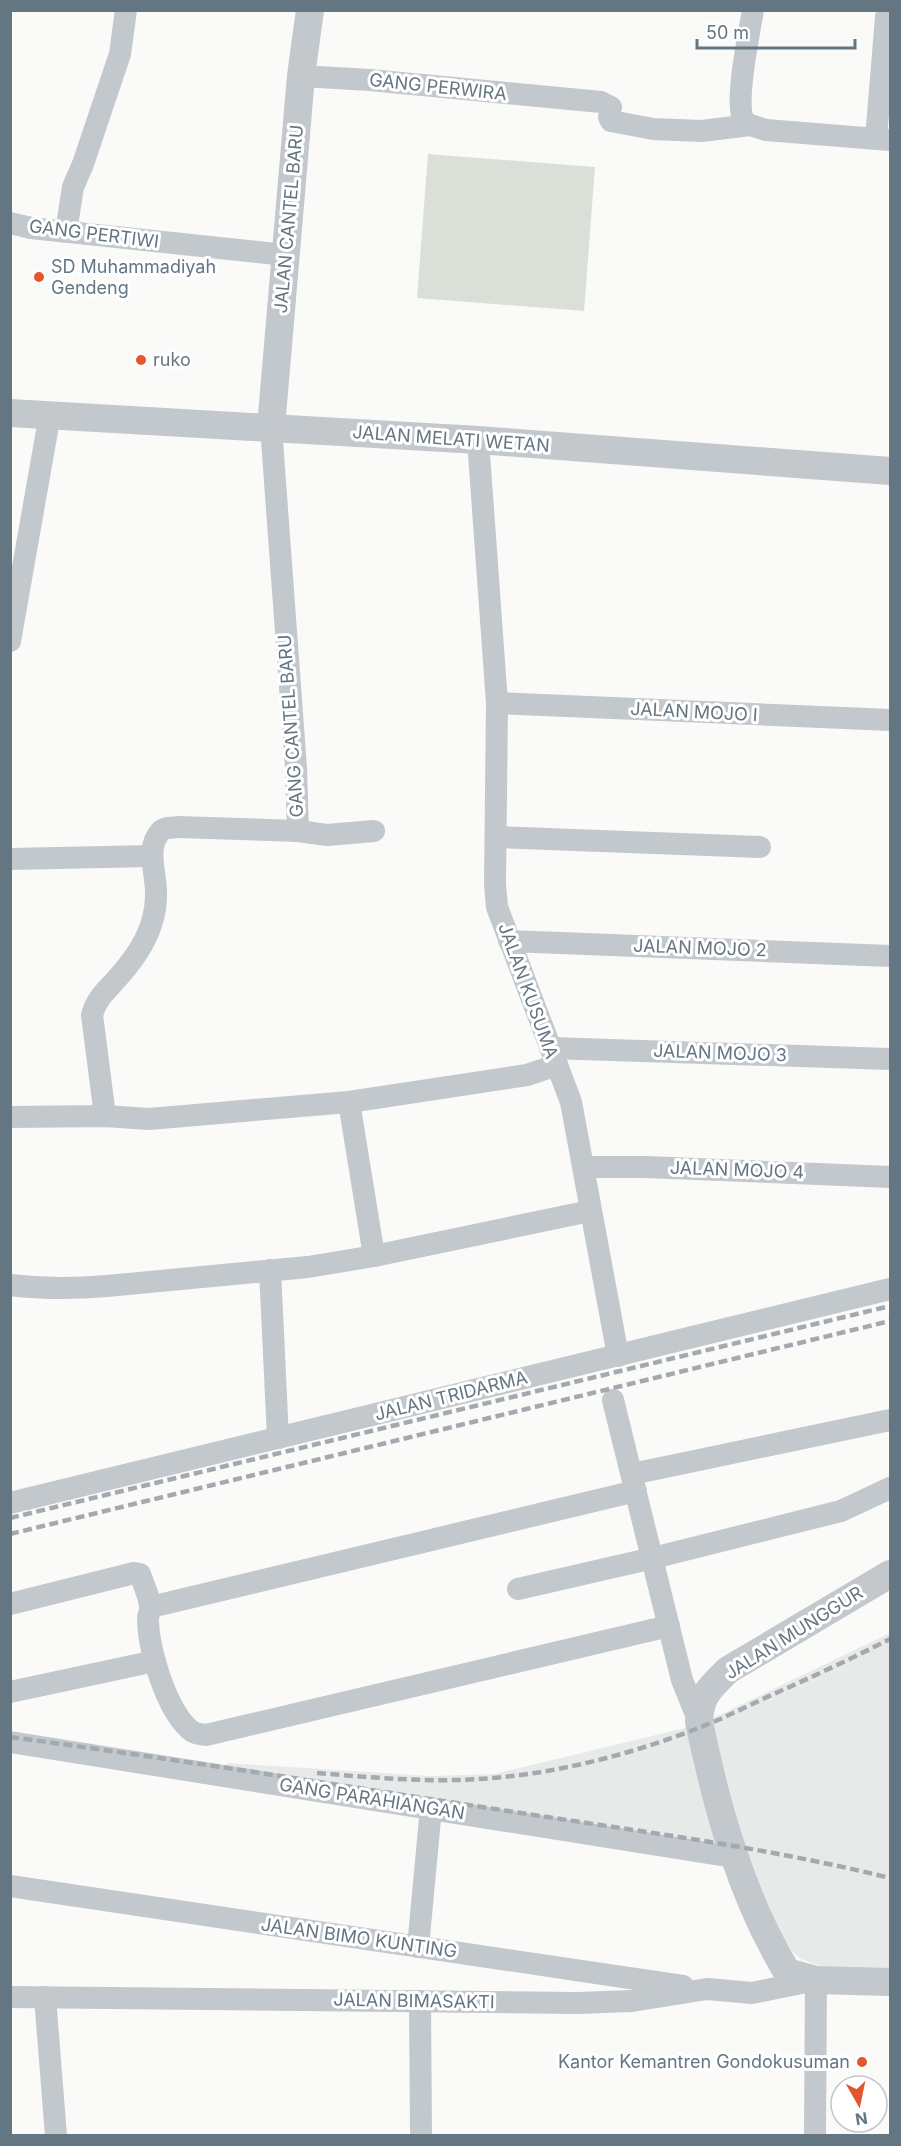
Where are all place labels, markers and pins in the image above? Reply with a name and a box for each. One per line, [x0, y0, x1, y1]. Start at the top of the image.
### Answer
place label: SD Muhammadiyah Gendeng [51, 256, 216, 298]
marker: SD Muhammadiyah Gendeng [32, 270, 46, 284]
place label: ruko [153, 349, 191, 370]
marker: ruko [134, 353, 148, 367]
place label: Kantor Kemantren Gondokusuman [558, 2051, 850, 2072]
marker: Kantor Kemantren Gondokusuman [855, 2055, 869, 2069]

